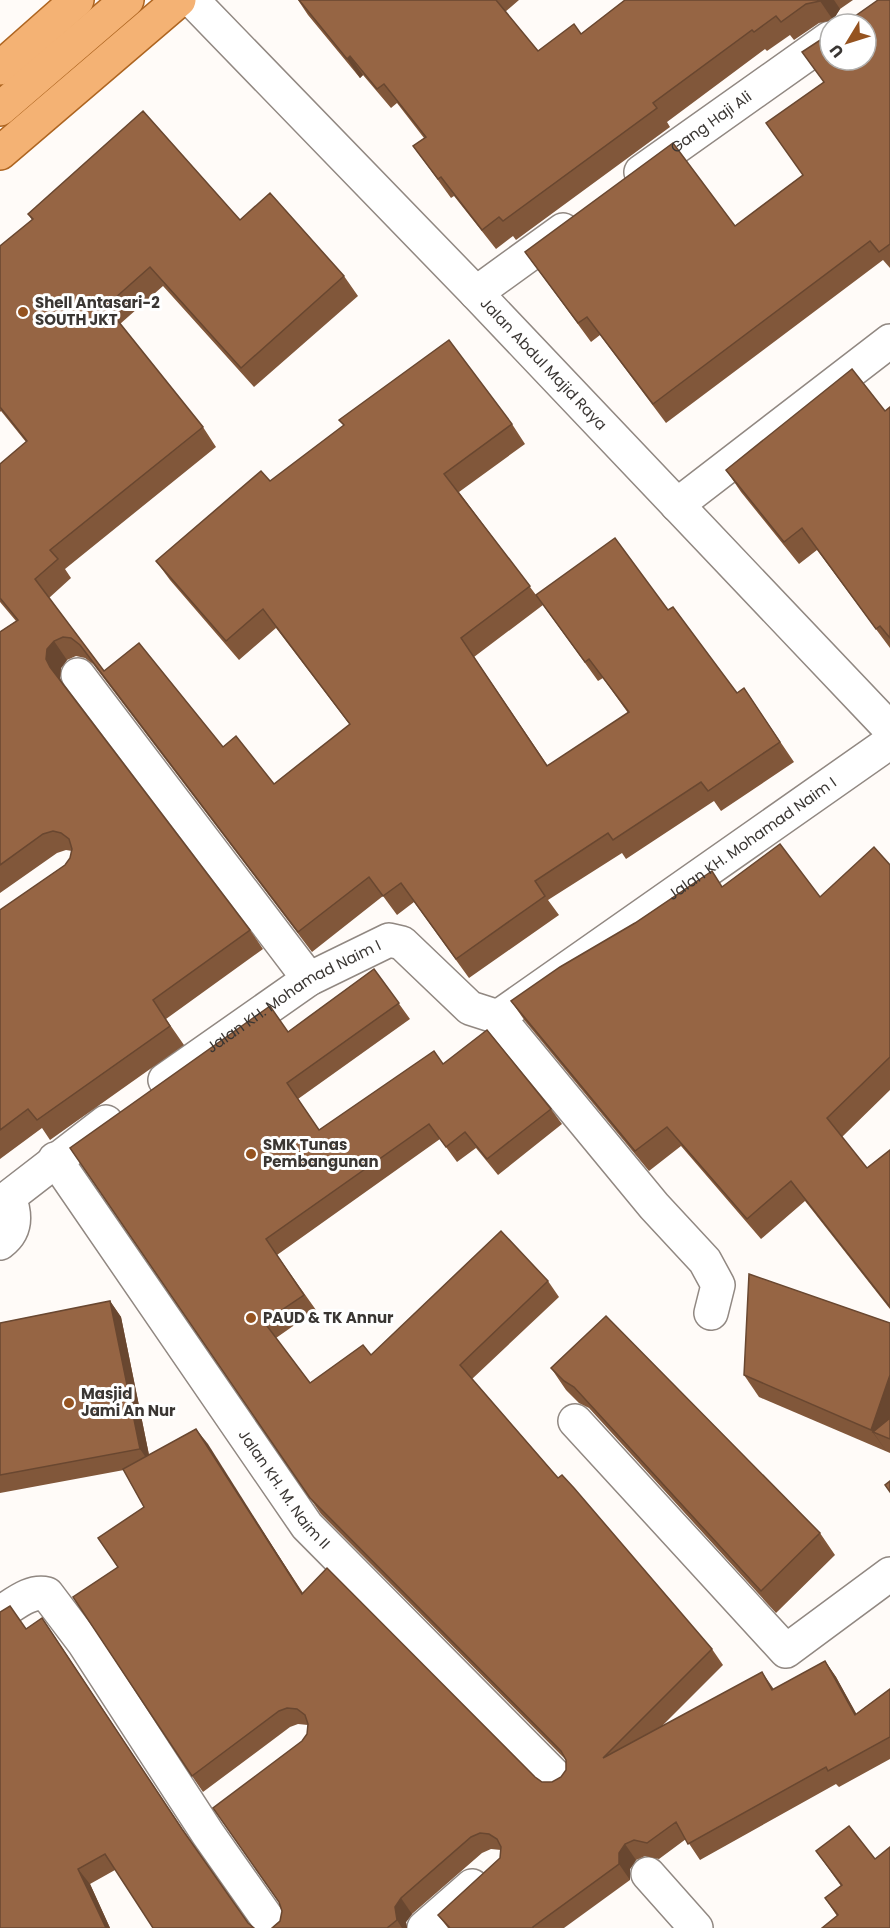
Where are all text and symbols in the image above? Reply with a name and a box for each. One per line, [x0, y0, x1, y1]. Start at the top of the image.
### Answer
north arrow [818, 12, 878, 72]
text: U [824, 39, 849, 62]
street label: Gang Haji Ali [666, 86, 756, 158]
place label: Shell Antasari-2 SOUTH JKT [35, 292, 160, 330]
street label: Jalan Abdul Majid Raya [476, 293, 612, 435]
marker: Shell Antasari-2 SOUTH JKT [16, 305, 30, 319]
street label: Jalan KH. Mohamad Naim I [663, 772, 840, 905]
street label: Jalan KH. Mohamad Naim I [202, 935, 384, 1058]
place label: SMK Tunas Pembangunan [263, 1134, 379, 1172]
marker: SMK Tunas Pembangunan [244, 1147, 258, 1161]
place label: PAUD & TK Annur [263, 1307, 394, 1328]
marker: PAUD & TK Annur [244, 1311, 258, 1325]
place label: Masjid Jami An Nur [81, 1383, 176, 1421]
marker: Masjid Jami An Nur [62, 1396, 76, 1410]
street label: Jalan KH. M. Naim II [234, 1425, 335, 1553]

